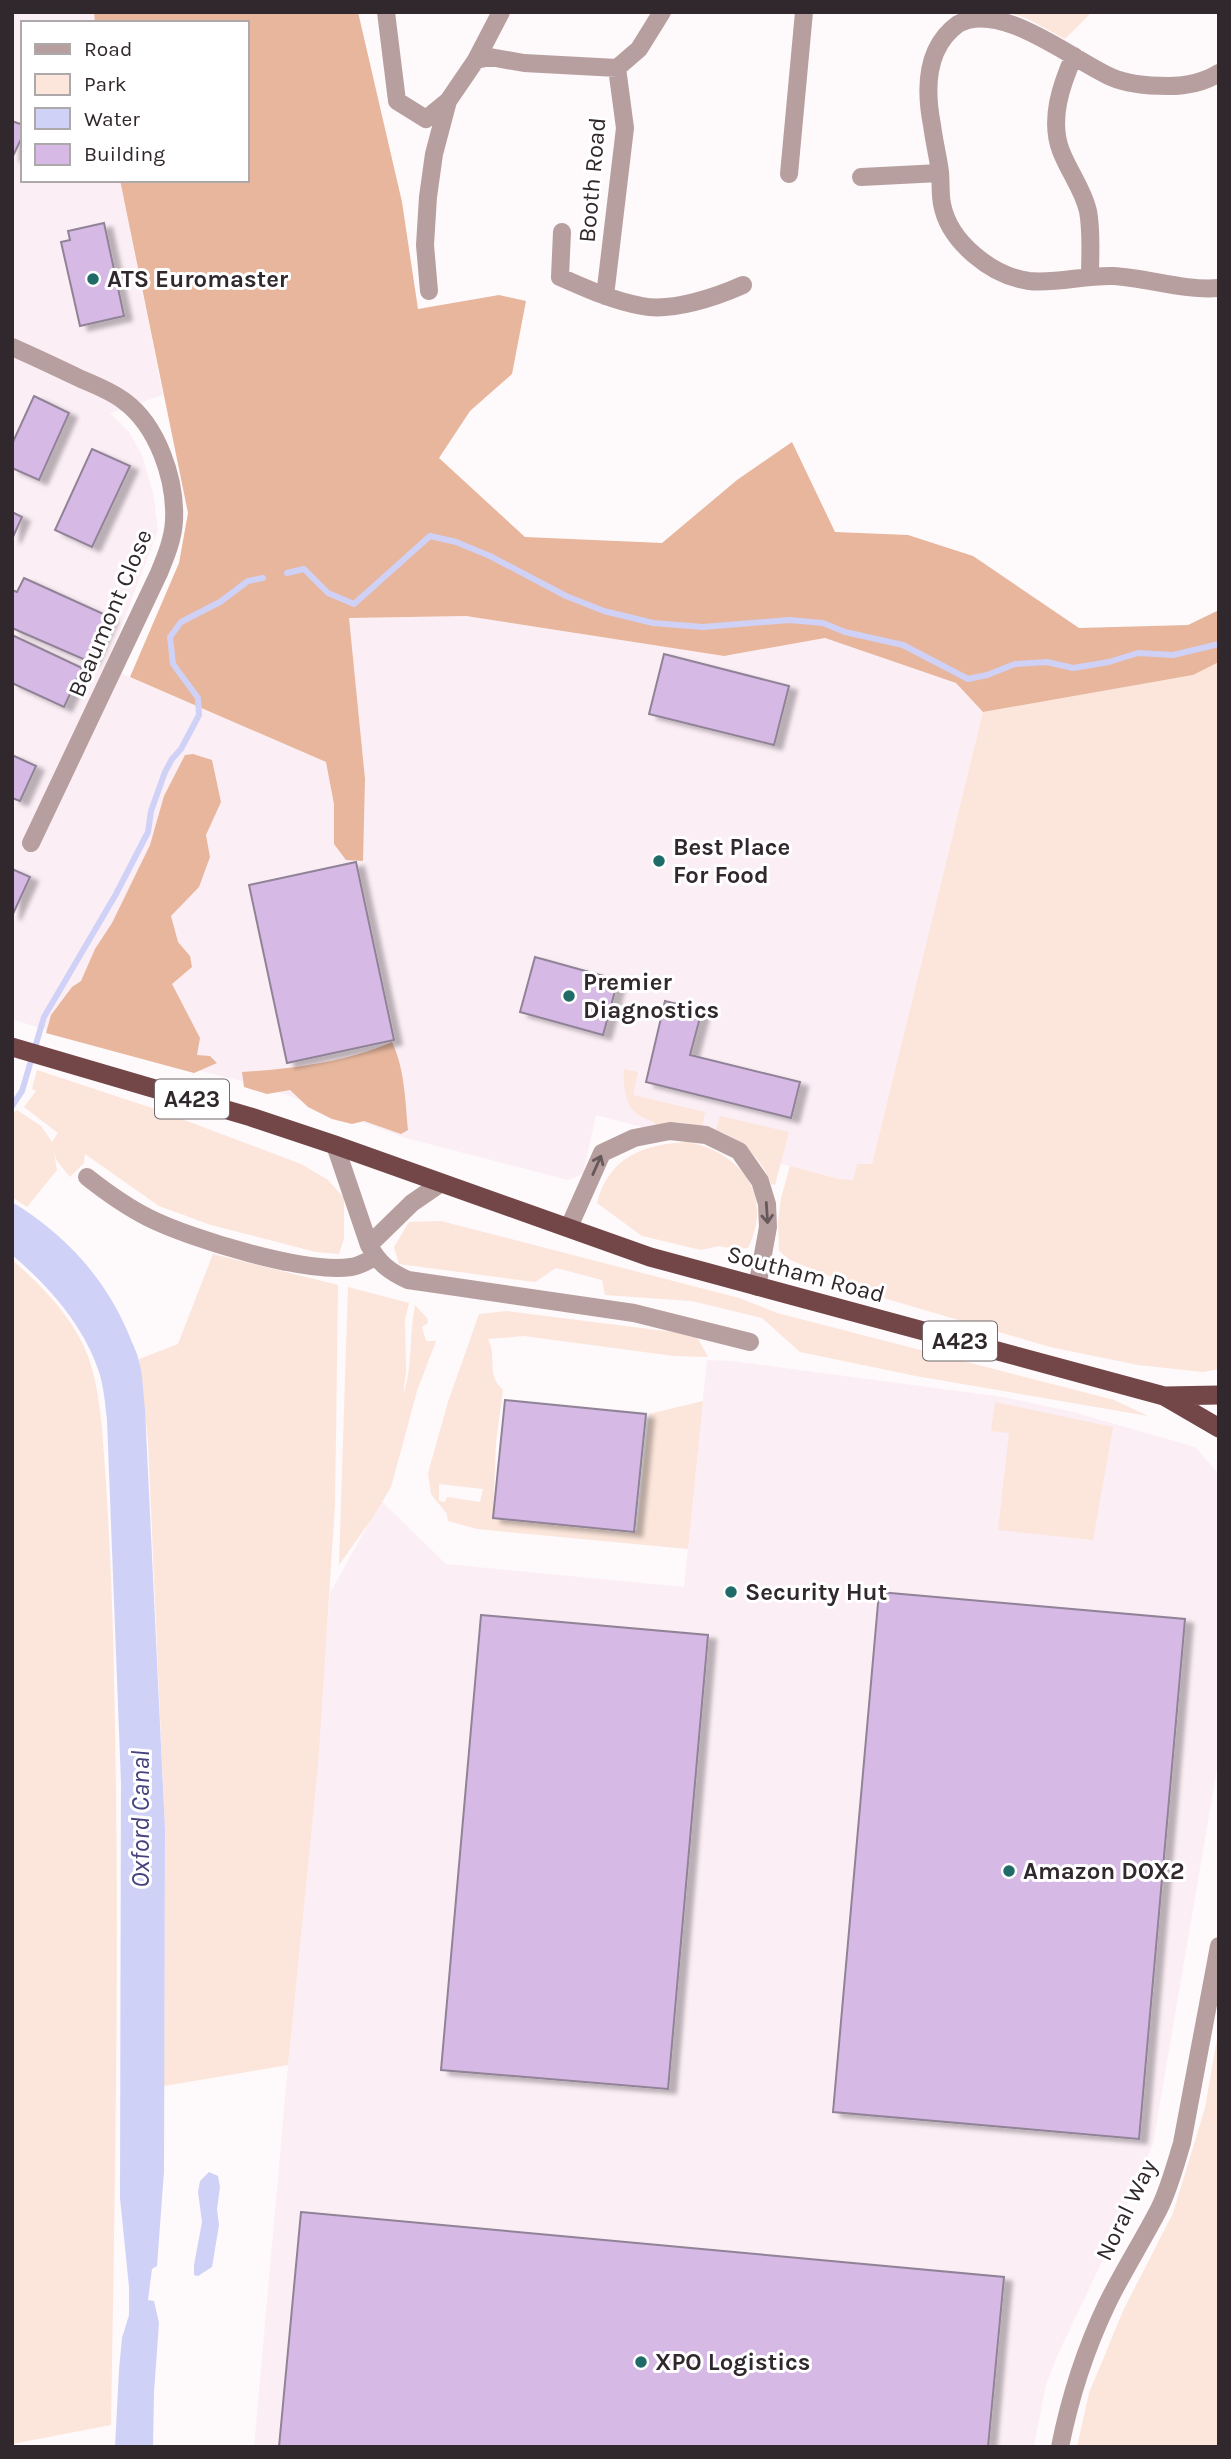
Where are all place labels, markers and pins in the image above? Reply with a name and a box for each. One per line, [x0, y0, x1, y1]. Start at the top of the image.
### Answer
place label: ATS Euromaster [107, 265, 289, 293]
marker: ATS Euromaster [85, 271, 101, 287]
place label: Best Place For Food [673, 833, 790, 889]
marker: Best Place For Food [651, 853, 667, 869]
place label: Premier Diagnostics [583, 968, 719, 1024]
marker: Premier Diagnostics [561, 988, 577, 1004]
place label: Security Hut [745, 1578, 887, 1606]
marker: Security Hut [723, 1584, 739, 1600]
place label: Amazon DOX2 [1023, 1857, 1185, 1885]
marker: Amazon DOX2 [1001, 1863, 1017, 1879]
place label: XPO Logistics [655, 2348, 810, 2376]
marker: XPO Logistics [633, 2354, 649, 2370]

